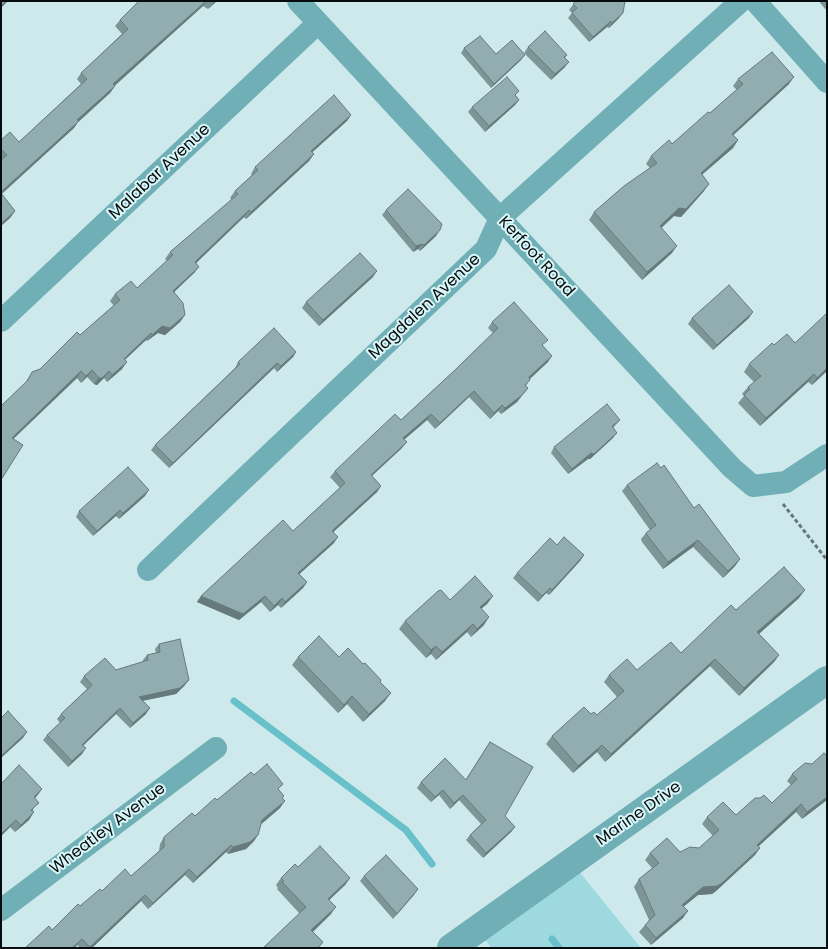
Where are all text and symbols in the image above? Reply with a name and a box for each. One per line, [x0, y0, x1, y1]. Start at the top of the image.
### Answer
street label: Malabar Avenue [105, 120, 215, 224]
street label: Kerfoot Road [494, 213, 578, 301]
street label: Magdalen Avenue [365, 250, 485, 364]
street label: Marine Drive [593, 778, 685, 850]
street label: Wheatley Avenue [46, 779, 170, 879]

